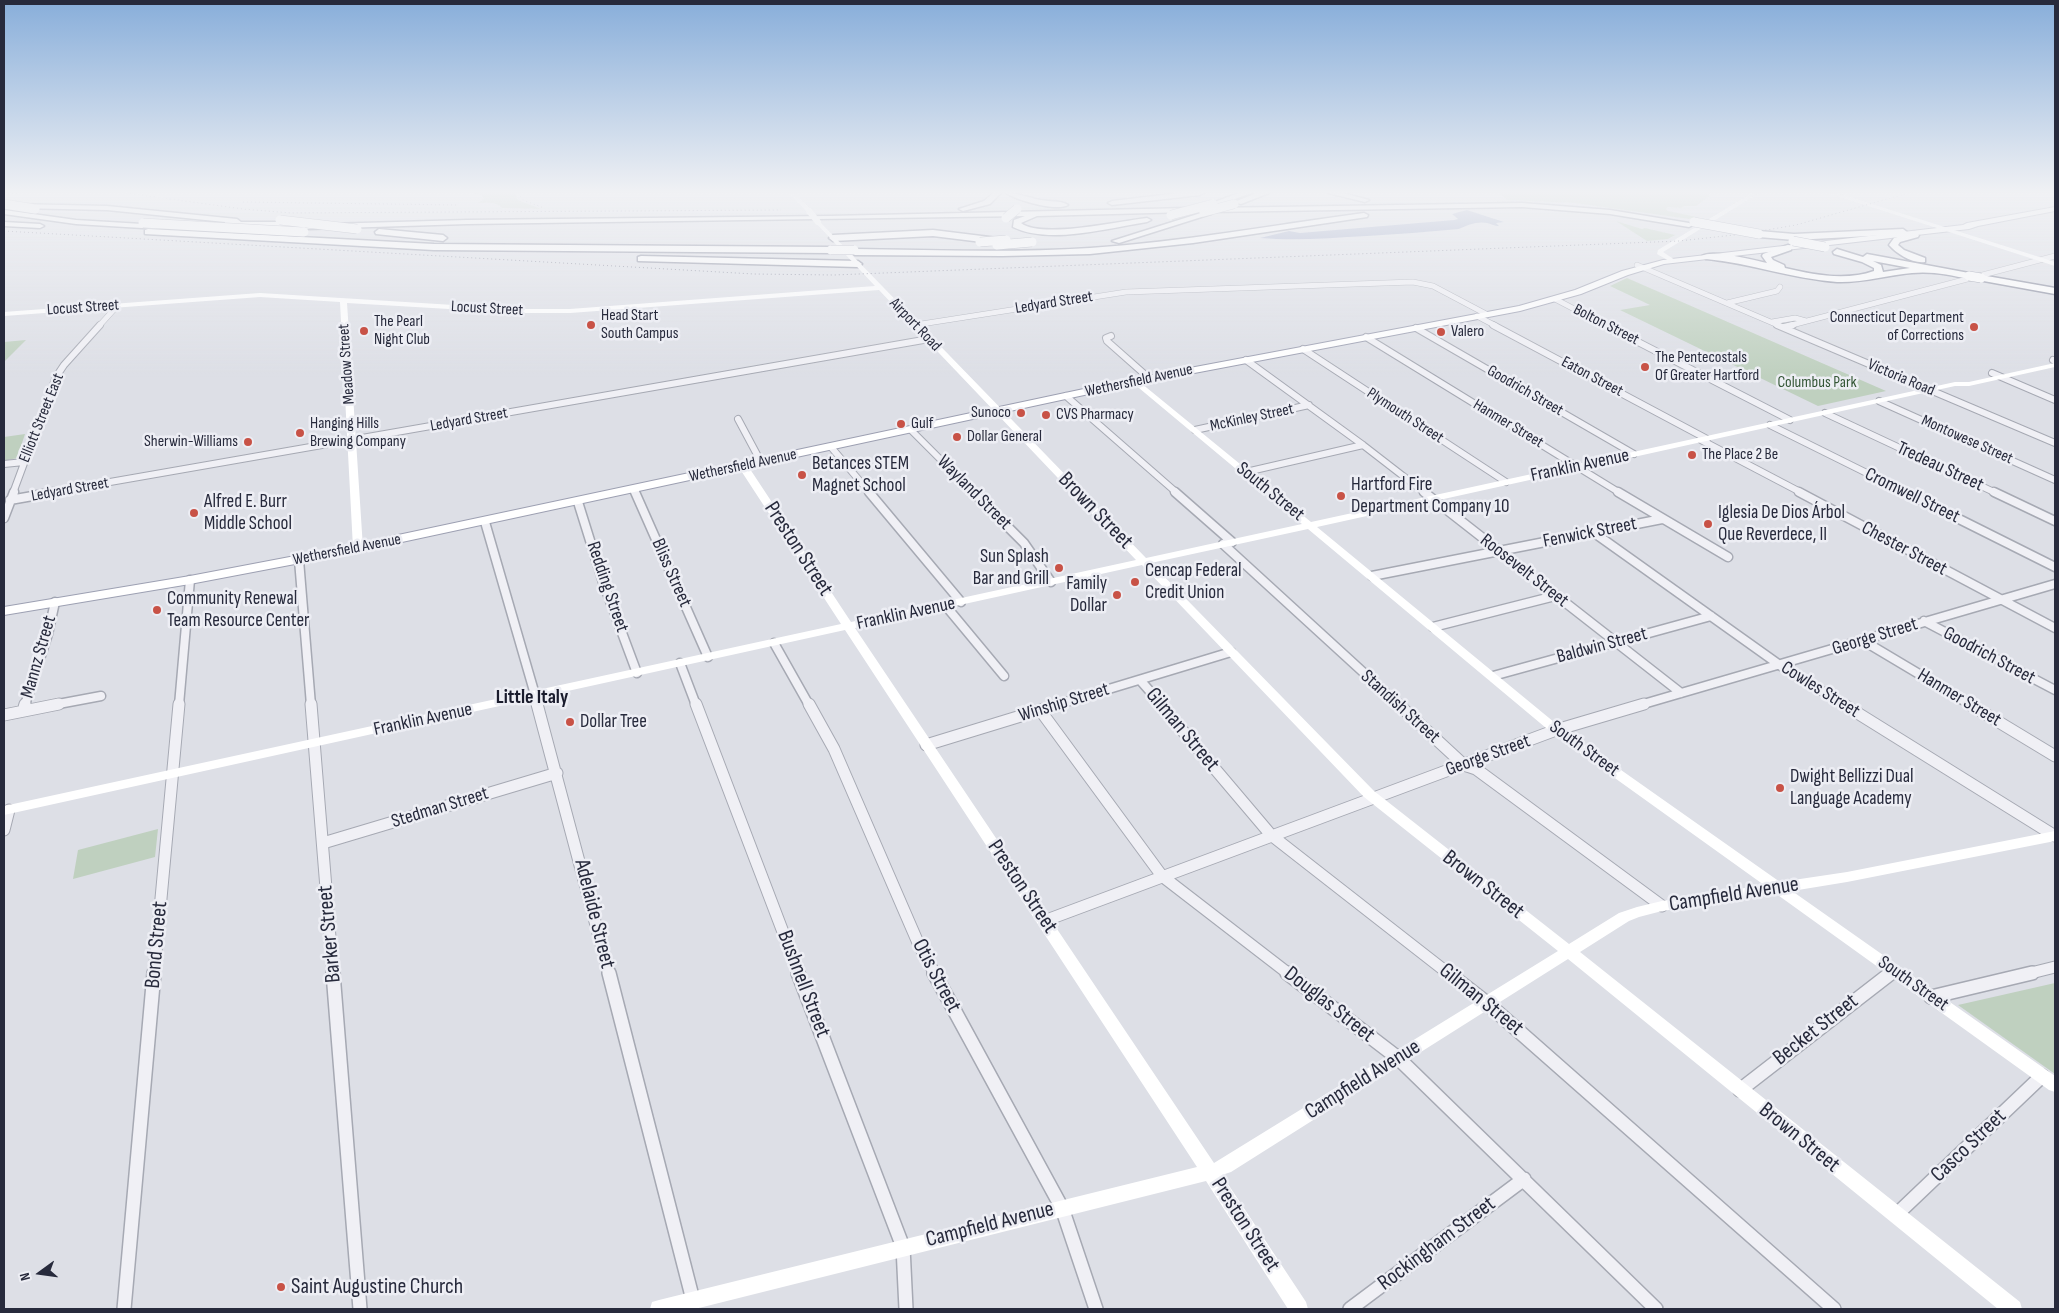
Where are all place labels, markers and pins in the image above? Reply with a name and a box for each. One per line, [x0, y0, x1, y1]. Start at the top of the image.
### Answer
place label: Head Start South Campus [601, 306, 678, 344]
place label: Connecticut Department of Corrections [1830, 308, 1964, 346]
place label: The Pearl Night Club [374, 312, 430, 350]
marker: Head Start South Campus [585, 319, 597, 331]
marker: Connecticut Department of Corrections [1968, 321, 1980, 333]
place label: Valero [1451, 322, 1484, 342]
marker: The Pearl Night Club [358, 325, 370, 337]
marker: Valero [1435, 326, 1447, 338]
place label: The Pentecostals Of Greater Hartford [1655, 348, 1759, 386]
marker: The Pentecostals Of Greater Hartford [1639, 361, 1651, 373]
place label: Sunoco [971, 403, 1011, 423]
place label: CVS Pharmacy [1056, 405, 1134, 425]
marker: Sunoco [1015, 407, 1027, 419]
marker: CVS Pharmacy [1040, 409, 1052, 421]
place label: Hanging Hills Brewing Company [310, 414, 406, 452]
place label: Gulf [911, 414, 933, 434]
marker: Gulf [895, 418, 907, 430]
marker: Hanging Hills Brewing Company [294, 427, 306, 439]
place label: Dollar General [967, 427, 1042, 447]
marker: Dollar General [951, 431, 963, 443]
place label: Sherwin-Williams [144, 432, 238, 452]
marker: Sherwin-Williams [242, 436, 254, 448]
place label: The Place 2 Be [1702, 445, 1778, 465]
marker: The Place 2 Be [1686, 449, 1698, 461]
place label: Betances STEM Magnet School [812, 453, 909, 497]
marker: Betances STEM Magnet School [796, 469, 808, 481]
place label: Hartford Fire Department Company 10 [1351, 474, 1509, 518]
marker: Hartford Fire Department Company 10 [1335, 490, 1347, 502]
place label: Alfred E. Burr Middle School [204, 491, 292, 535]
place label: Iglesia De Dios Árbol Que Reverdece, II [1718, 502, 1845, 546]
marker: Alfred E. Burr Middle School [188, 507, 200, 519]
marker: Iglesia De Dios Árbol Que Reverdece, II [1702, 518, 1714, 530]
place label: Sun Splash Bar and Grill [973, 546, 1049, 590]
place label: Cencap Federal Credit Union [1145, 560, 1242, 604]
marker: Sun Splash Bar and Grill [1053, 562, 1065, 574]
place label: Family Dollar [1066, 573, 1107, 617]
marker: Cencap Federal Credit Union [1129, 576, 1141, 588]
place label: Community Renewal Team Resource Center [167, 588, 309, 632]
marker: Family Dollar [1111, 589, 1123, 601]
marker: Community Renewal Team Resource Center [151, 604, 163, 616]
place label: Dollar Tree [580, 711, 647, 733]
marker: Dollar Tree [564, 716, 576, 728]
place label: Dwight Bellizzi Dual Language Academy [1790, 766, 1914, 810]
marker: Dwight Bellizzi Dual Language Academy [1774, 782, 1786, 794]
place label: Saint Augustine Church [291, 1274, 463, 1300]
marker: Saint Augustine Church [275, 1281, 287, 1293]

